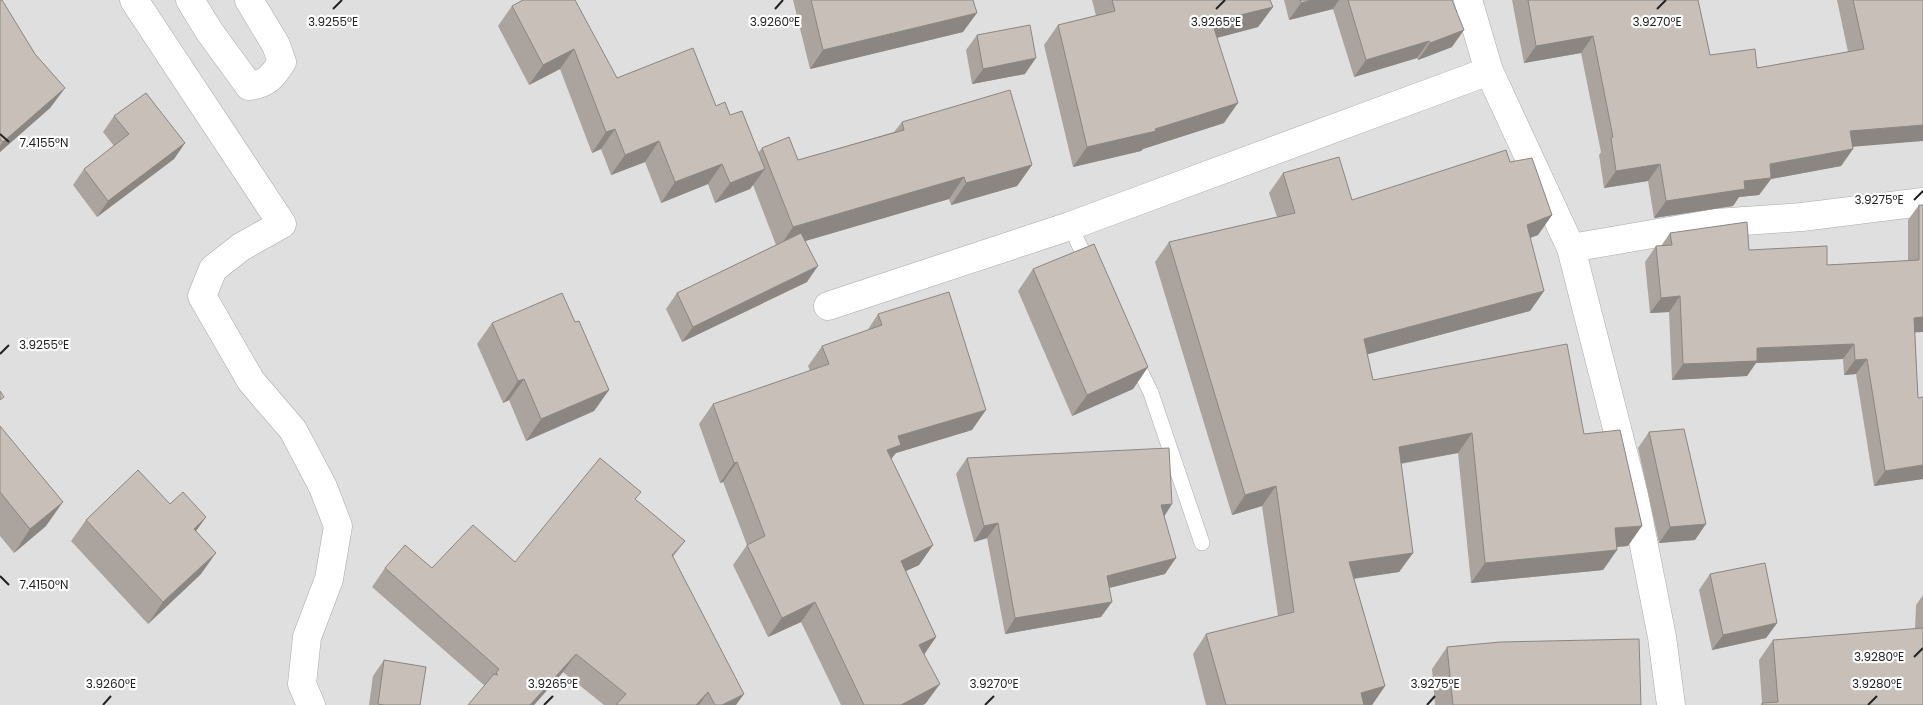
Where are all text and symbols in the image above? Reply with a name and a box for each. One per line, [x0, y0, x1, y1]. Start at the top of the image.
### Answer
text: 3.9255°E [308, 13, 358, 30]
text: 3.9260°E [750, 13, 800, 30]
text: 3.9265°E [1191, 13, 1241, 30]
text: 3.9270°E [1632, 13, 1682, 30]
text: 7.4155°N [20, 134, 68, 151]
text: 3.9275°E [1854, 191, 1904, 208]
text: 3.9255°E [19, 336, 69, 353]
text: 7.4150°N [20, 576, 68, 593]
text: 3.9280°E [1854, 648, 1904, 665]
text: 3.9260°E [86, 675, 136, 692]
text: 3.9265°E [528, 675, 578, 692]
text: 3.9270°E [969, 675, 1019, 692]
text: 3.9275°E [1410, 675, 1460, 692]
text: 3.9280°E [1852, 675, 1902, 692]

